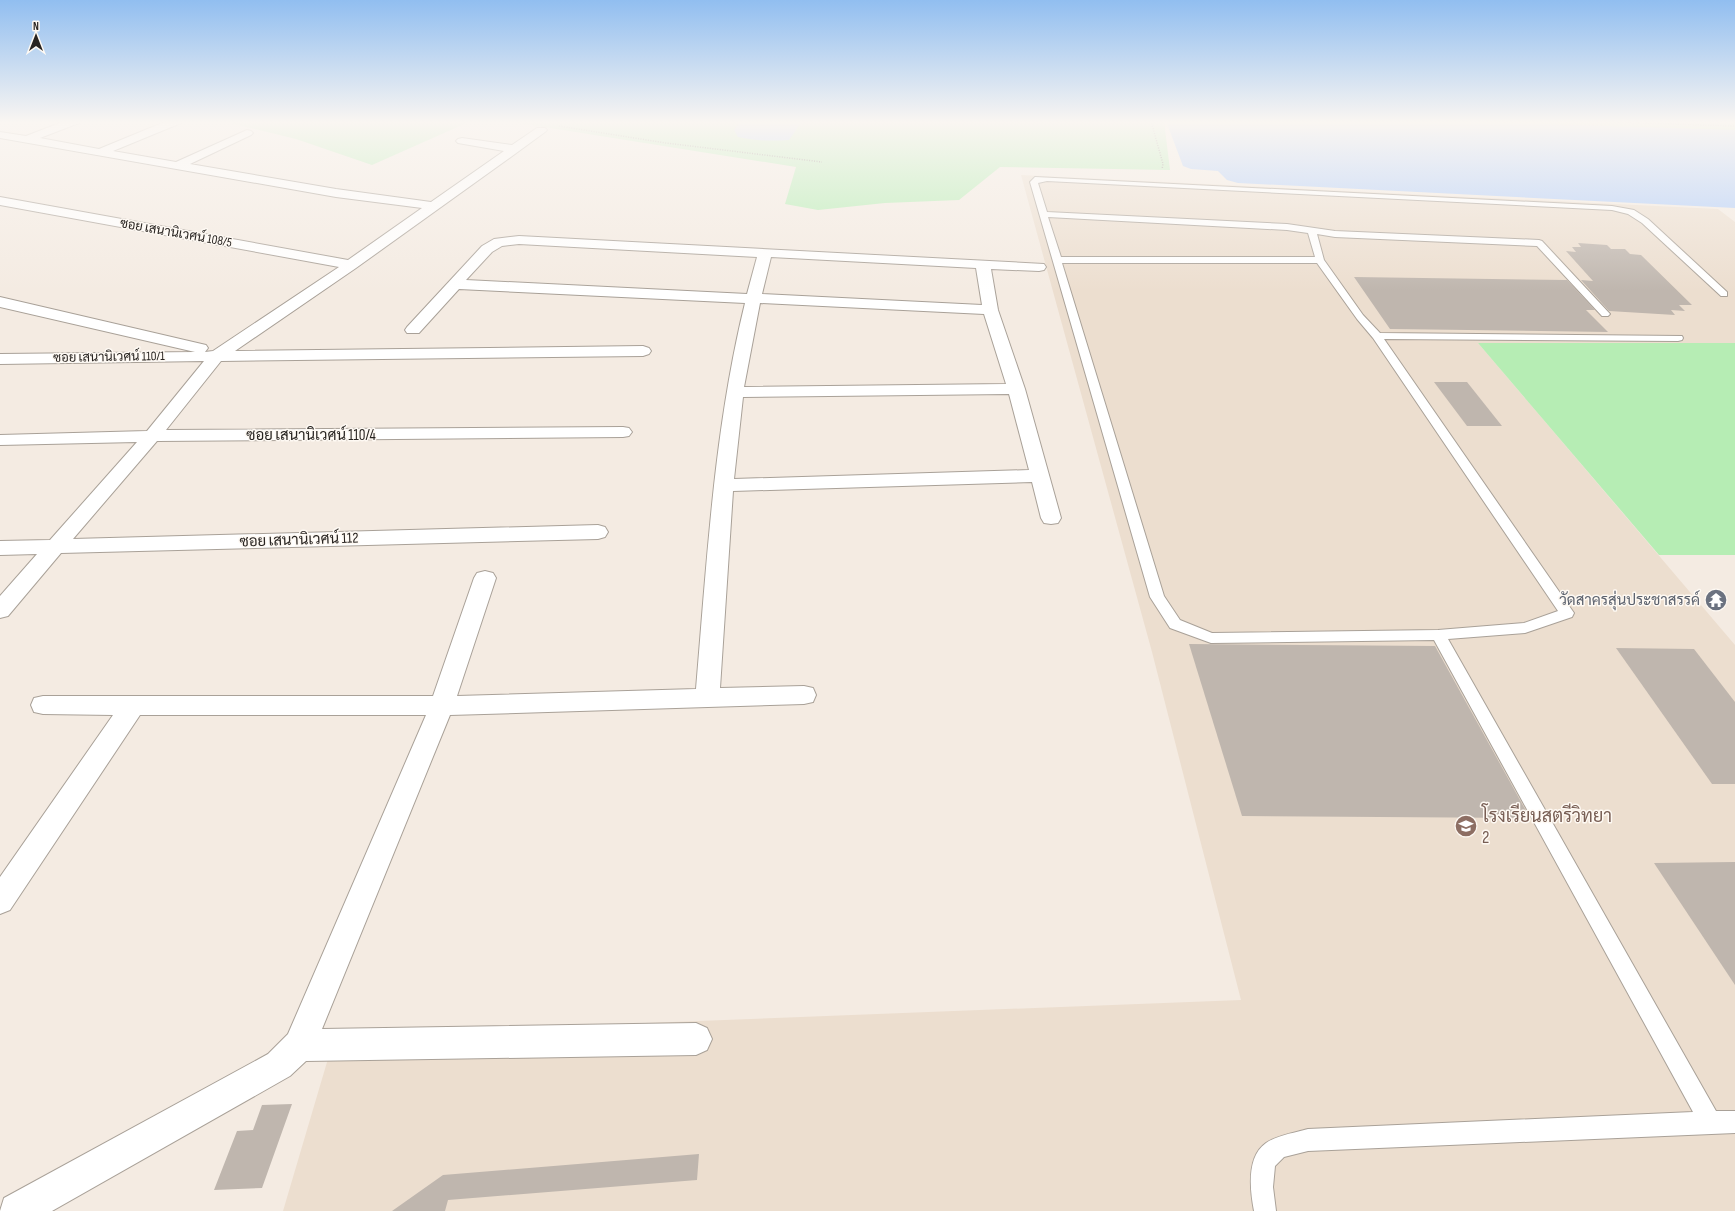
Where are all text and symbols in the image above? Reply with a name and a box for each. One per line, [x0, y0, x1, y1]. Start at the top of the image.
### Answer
north arrow [16, 16, 56, 56]
text: N [33, 20, 39, 33]
street label: ซอย เสนานิเวศน์ 108/5 [119, 213, 234, 251]
street label: ซอย เสนานิเวศน์ 110/1 [53, 346, 165, 366]
street label: ซอย เสนานิเวศน์ 110/4 [246, 425, 376, 445]
street label: ซอย เสนานิเวศน์ 112 [239, 527, 359, 552]
temple icon: วัดสาครสุ่นประชาสรรค์ [1703, 587, 1729, 613]
place label: วัดสาครสุ่นประชาสรรค์ [1559, 590, 1700, 611]
place label: โรงเรียนสตรีวิทยา 2 [1481, 803, 1612, 848]
school or university icon: โรงเรียนสตรีวิทยา 2 [1453, 813, 1479, 839]

